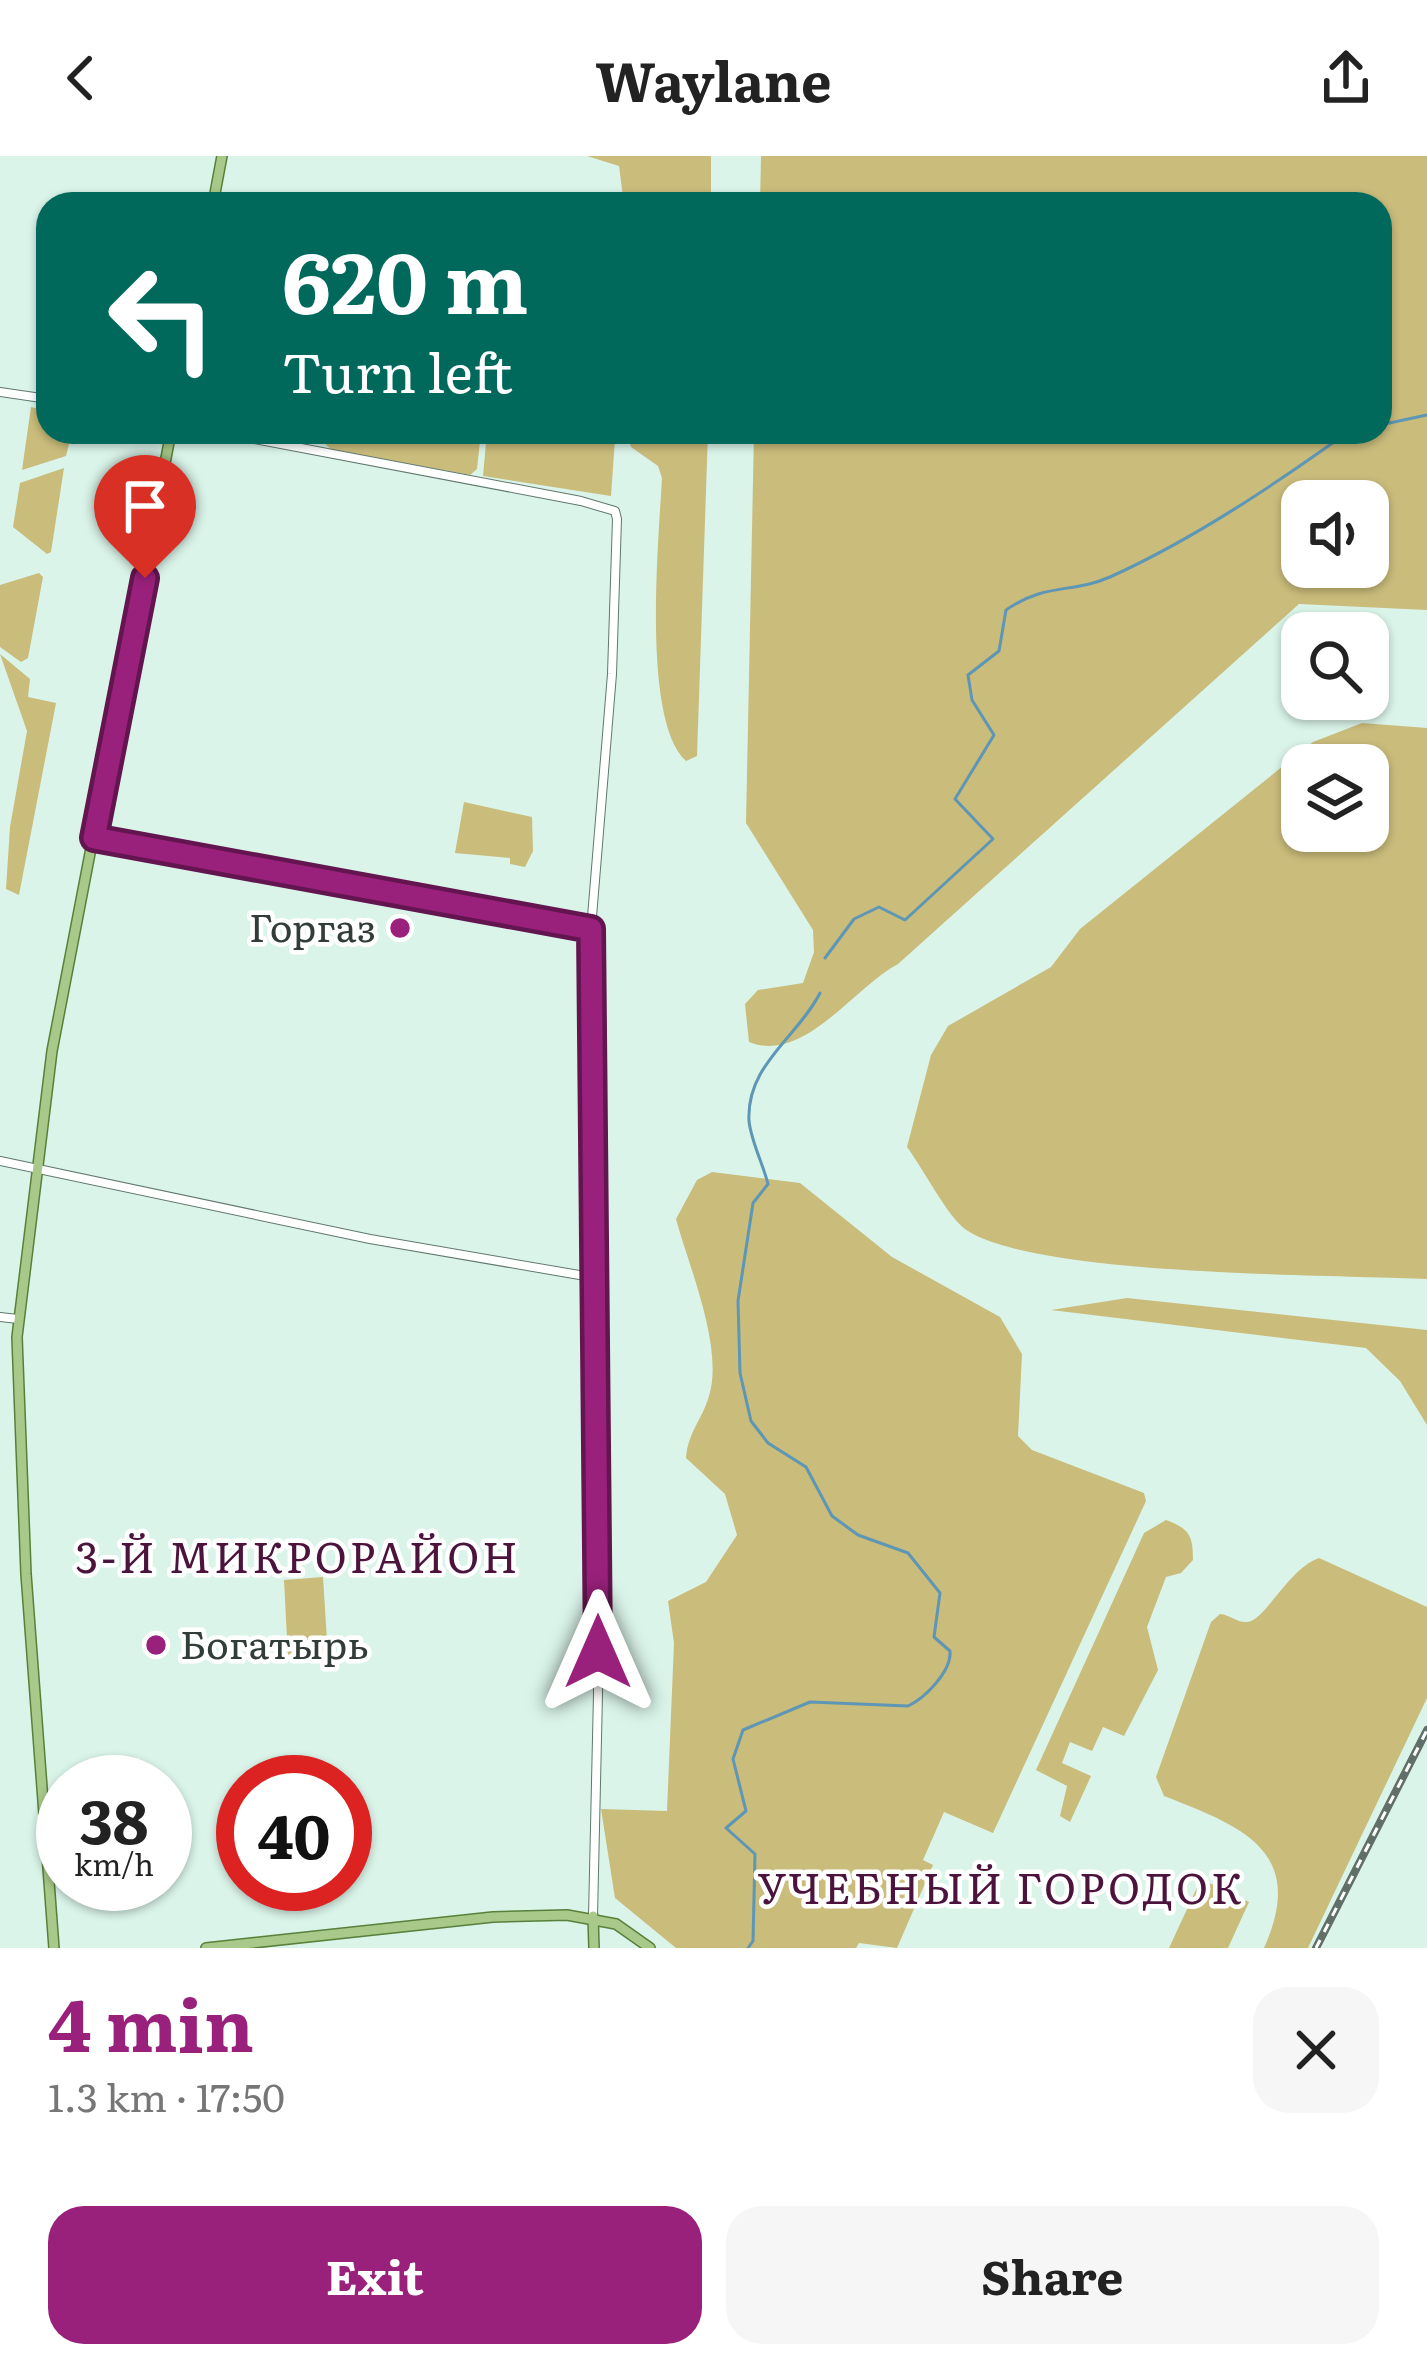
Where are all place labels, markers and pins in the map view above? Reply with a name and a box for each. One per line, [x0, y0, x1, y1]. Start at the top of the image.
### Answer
pin [94, 455, 196, 578]
place label: Горгаз [249, 896, 376, 954]
marker: Горгаз [387, 915, 413, 941]
place label: Богатырь [180, 1613, 369, 1671]
marker: Богатырь [143, 1632, 169, 1658]

